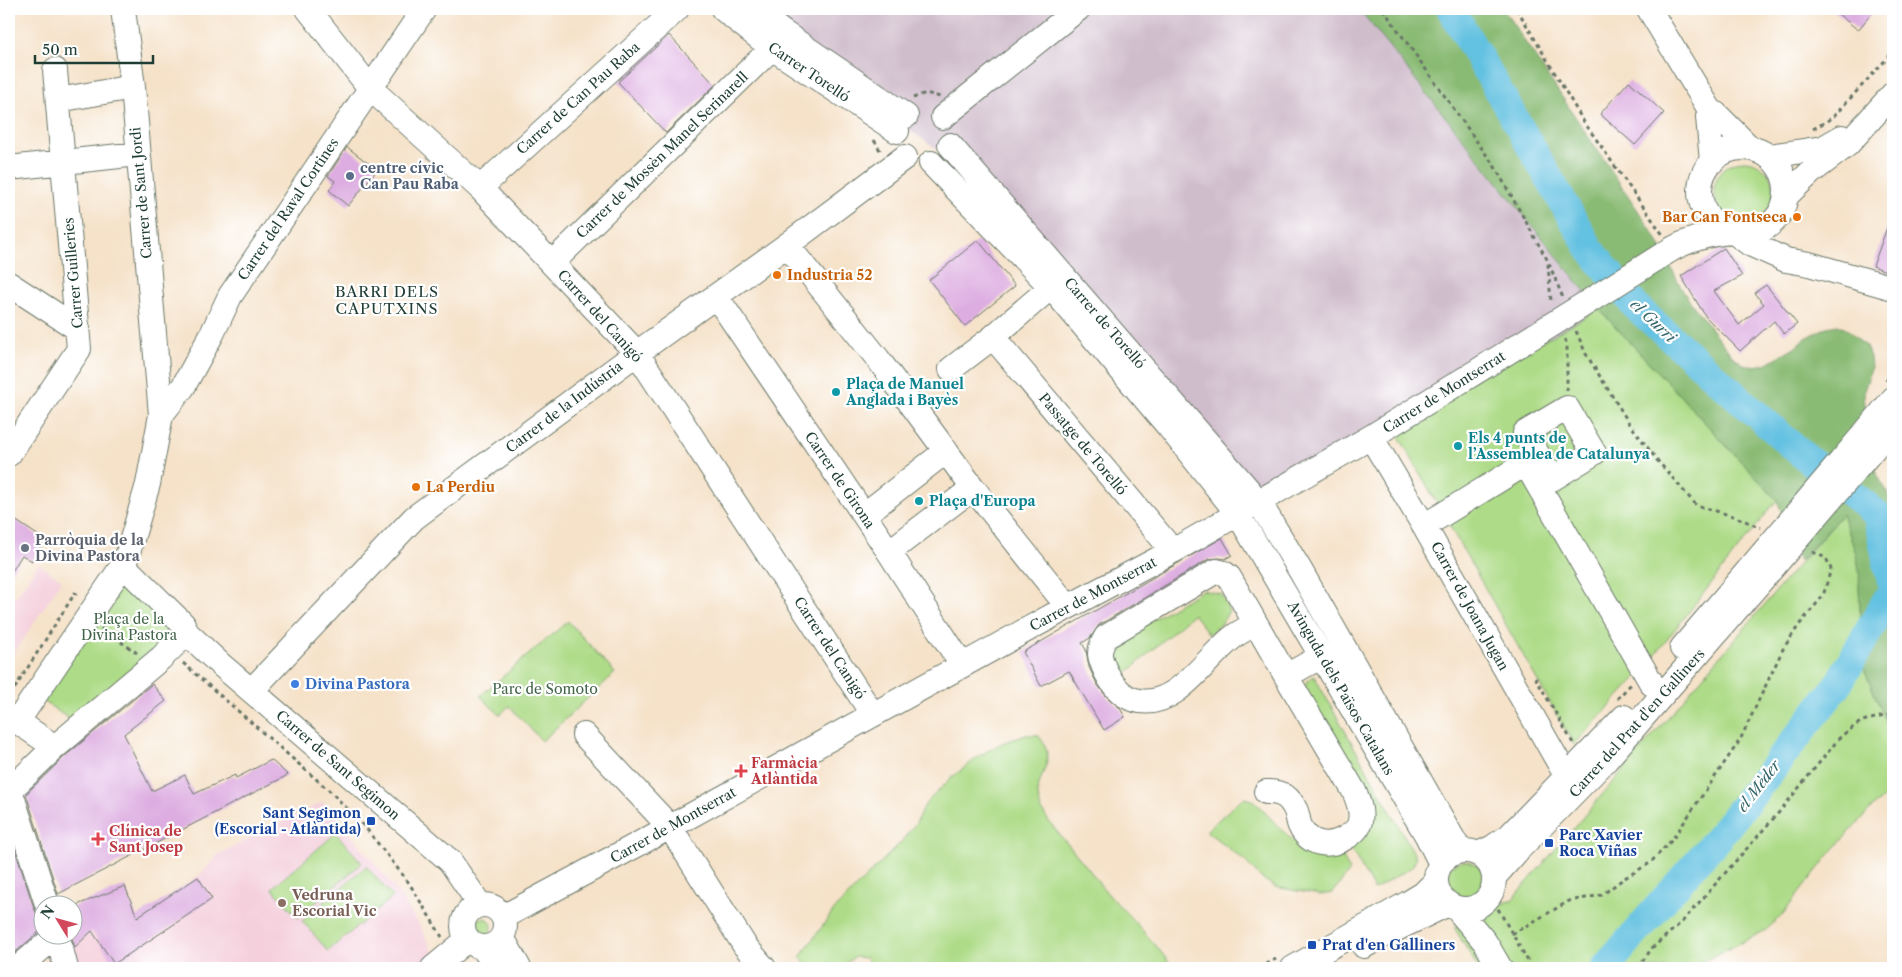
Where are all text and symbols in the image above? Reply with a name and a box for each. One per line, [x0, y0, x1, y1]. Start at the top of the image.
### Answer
scale bar [35, 32, 152, 64]
street label: Carrer de Can Pau Raba [513, 37, 644, 158]
street label: Carrer Torelló [765, 38, 853, 106]
text: 50 m [42, 40, 78, 59]
street label: Carrer de Mossèn Manel Serinarell [572, 68, 752, 242]
street label: Carrer de Sant Jordi [126, 126, 156, 260]
street label: Carrer del Raval Cortines [234, 134, 342, 284]
place label: centre cívic Can Pau Raba [360, 159, 460, 193]
marker: centre cívic Can Pau Raba [344, 170, 356, 182]
place label: Bar Can Fontseca [1662, 208, 1788, 226]
marker: Bar Can Fontseca [1791, 211, 1803, 223]
street label: Carrer Guilleries [59, 217, 87, 329]
street label: Carrer del Canigó [554, 266, 646, 366]
place label: Industria 52 [787, 266, 872, 284]
marker: Industria 52 [771, 269, 783, 281]
street label: Carrer de Torelló [1061, 274, 1149, 372]
district label: BARRI DELS CAPUTXINS [335, 282, 439, 318]
water label: el Gurri [1627, 295, 1681, 347]
street label: Carrer de Montserrat [1379, 347, 1509, 437]
street label: Carrer de la Indústria [502, 357, 626, 457]
place label: Plaça de Manuel Anglada i Bayès [845, 375, 964, 409]
marker: Plaça de Manuel Anglada i Bayès [830, 386, 842, 398]
street label: Passatge de Torelló [1035, 389, 1131, 499]
street label: Carrer de Girona [801, 428, 879, 532]
place label: Els 4 punts de l’Assemblea de Catalunya [1468, 429, 1651, 463]
marker: Els 4 punts de l’Assemblea de Catalunya [1452, 440, 1464, 452]
place label: La Perdiu [426, 478, 495, 496]
marker: La Perdiu [410, 481, 422, 493]
place label: Plaça d'Europa [929, 492, 1037, 510]
marker: Plaça d'Europa [913, 495, 925, 507]
place label: Parròquia de la Divina Pastora [35, 531, 145, 565]
street label: Carrer de Joana Jugan [1427, 538, 1513, 674]
marker: Parròquia de la Divina Pastora [19, 542, 31, 554]
street label: Carrer de Montserrat [1026, 553, 1160, 635]
street label: Carrer del Canigó [790, 593, 870, 703]
street label: Avinguda dels Països Catalans [1283, 597, 1398, 778]
park label: Plaça de la Divina Pastora [81, 610, 178, 644]
street label: Carrer del Prat d'en Galliners [1565, 645, 1709, 801]
place label: Divina Pastora [305, 675, 411, 693]
marker: Divina Pastora [289, 678, 301, 690]
park label: Parc de Somoto [492, 680, 598, 698]
street label: Carrer de Sant Segimon [272, 706, 404, 824]
place label: Farmàcia Atlàntida [750, 754, 819, 788]
water label: el Mèder [1733, 755, 1785, 815]
marker: Farmàcia Atlàntida [735, 765, 747, 777]
street label: Carrer de Montserrat [607, 783, 739, 867]
place label: Sant Segimon (Escorial - Atlàntida) [215, 804, 361, 838]
marker: Sant Segimon (Escorial - Atlàntida) [365, 815, 377, 827]
place label: Clínica de Sant Josep [109, 822, 183, 856]
place label: Parc Xavier Roca Viñas [1559, 826, 1642, 860]
marker: Clínica de Sant Josep [91, 832, 105, 846]
marker: Parc Xavier Roca Viñas [1543, 837, 1555, 849]
place label: Vedruna Escorial Vic [291, 886, 377, 920]
north arrow [32, 894, 82, 944]
marker: Vedruna Escorial Vic [276, 897, 288, 909]
text: N [37, 902, 58, 922]
place label: Prat d'en Galliners [1322, 936, 1455, 954]
marker: Prat d'en Galliners [1306, 939, 1318, 951]

